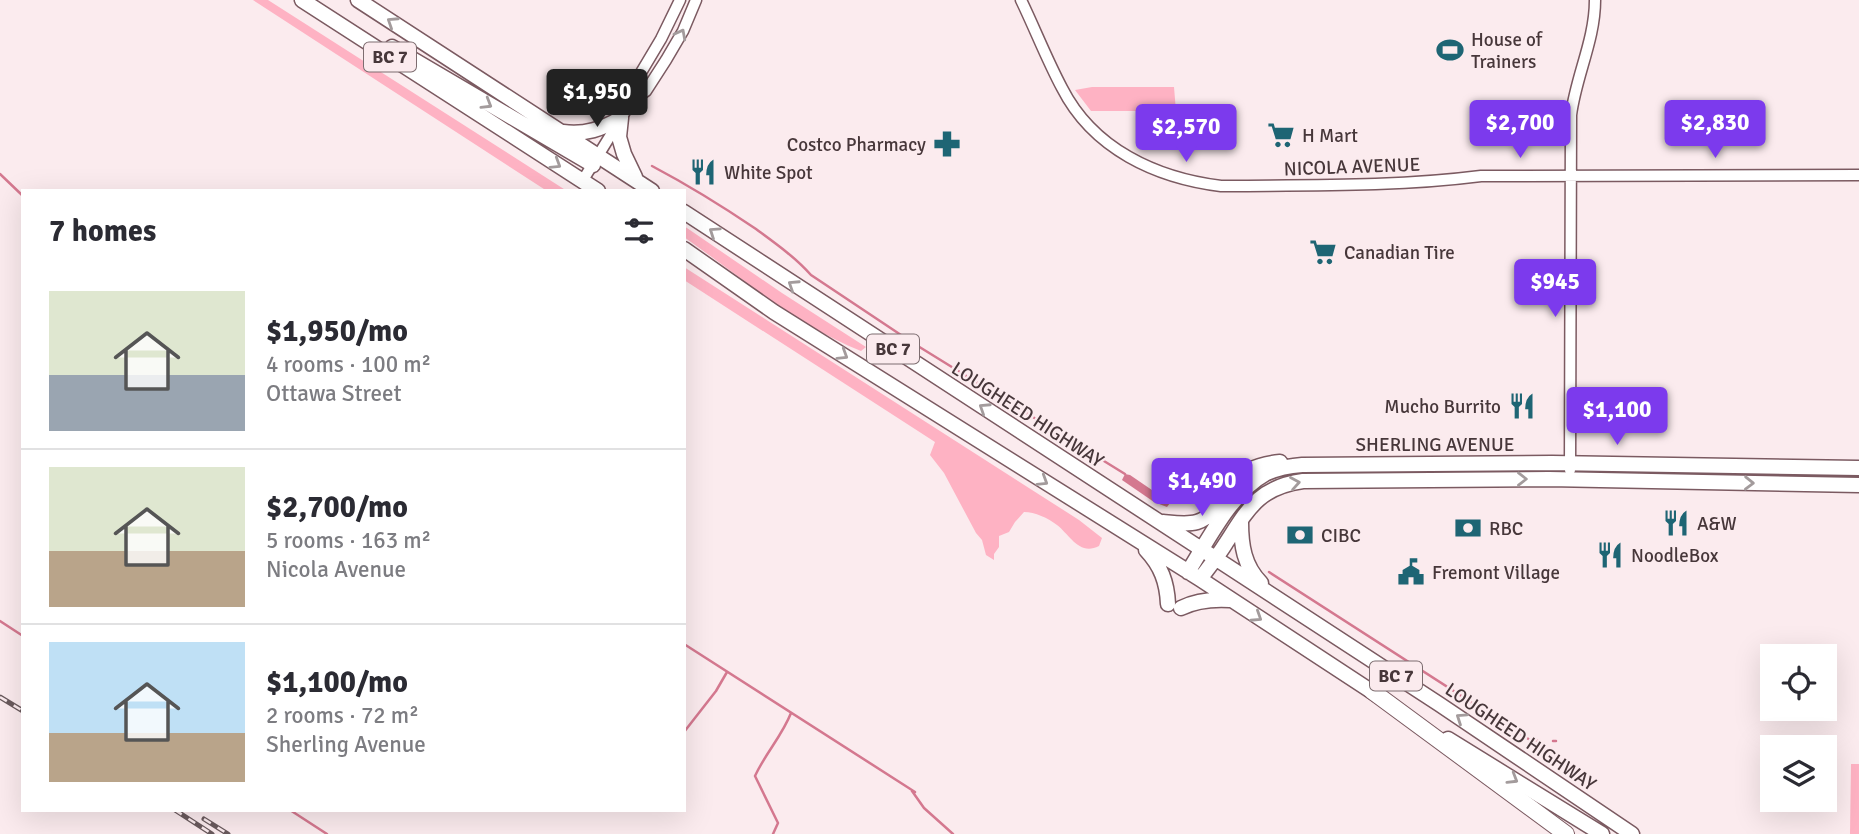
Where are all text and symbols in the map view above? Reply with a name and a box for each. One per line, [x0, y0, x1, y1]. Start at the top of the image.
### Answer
one-way arrow [387, 18, 400, 31]
one-way arrow [672, 28, 686, 41]
place label: House of Trainers [1471, 28, 1544, 74]
sports icon: House of Trainers [1435, 35, 1465, 65]
road number: BC 7 [364, 42, 416, 72]
pin: $1,950 [540, 69, 654, 129]
text: $1,950 [563, 77, 631, 106]
one-way arrow [479, 95, 492, 108]
pin: $2,700 [1463, 100, 1577, 160]
pin: $2,830 [1658, 100, 1772, 160]
pin: $2,570 [1129, 104, 1243, 164]
text: $2,700 [1486, 108, 1554, 137]
text: $2,830 [1681, 108, 1749, 137]
text: $2,570 [1152, 112, 1220, 141]
supermarket icon: H Mart [1266, 120, 1296, 150]
place label: H Mart [1302, 124, 1358, 148]
pharmacy icon: Costco Pharmacy [932, 129, 962, 159]
place label: Costco Pharmacy [787, 133, 926, 157]
street label: NICOLA AVENUE [1283, 153, 1421, 181]
one-way arrow [549, 156, 562, 169]
restaurant icon: White Spot [688, 157, 718, 187]
place label: White Spot [724, 161, 813, 185]
icon: filters [620, 212, 658, 250]
text: 7 homes [49, 213, 156, 250]
one-way arrow [709, 228, 722, 240]
supermarket icon: Canadian Tire [1308, 237, 1338, 267]
place label: Canadian Tire [1344, 241, 1455, 265]
pin: $945 [1514, 260, 1596, 319]
text: $945 [1530, 267, 1580, 296]
one-way arrow [788, 280, 801, 293]
text: $1,950/mo [266, 313, 408, 350]
icon: home [105, 319, 189, 403]
road number: BC 7 [867, 334, 919, 363]
one-way arrow [835, 347, 848, 360]
text: 4 rooms · 100 m² [266, 350, 431, 379]
street label: LOUGHEED HIGHWAY [947, 357, 1108, 473]
text: Ottawa Street [266, 379, 402, 408]
pin: $1,100 [1560, 388, 1674, 447]
restaurant icon: Mucho Burrito [1507, 391, 1537, 421]
place label: Mucho Burrito [1384, 395, 1501, 419]
text: $1,100 [1583, 395, 1651, 424]
one-way arrow [979, 404, 992, 417]
street label: SHERLING AVENUE [1356, 433, 1514, 457]
pin: $1,490 [1145, 458, 1259, 518]
text: $1,490 [1168, 466, 1236, 495]
one-way arrow [1517, 471, 1528, 487]
one-way arrow [1035, 472, 1048, 485]
one-way arrow [1745, 475, 1755, 491]
one-way arrow [1289, 476, 1301, 491]
text: $2,700/mo [266, 489, 408, 526]
icon: home [105, 495, 189, 579]
restaurant icon: A&W [1661, 508, 1691, 538]
place label: A&W [1697, 512, 1737, 536]
bank icon: RBC [1453, 513, 1483, 543]
place label: RBC [1489, 517, 1523, 541]
bank icon: CIBC [1285, 520, 1315, 550]
place label: CIBC [1321, 524, 1361, 548]
text: 5 rooms · 163 m² [266, 526, 431, 555]
restaurant icon: NoodleBox [1595, 540, 1625, 570]
place label: NoodleBox [1631, 544, 1719, 568]
text: Nicola Avenue [266, 555, 406, 584]
public building icon: Fremont Village [1396, 557, 1426, 587]
place label: Fremont Village [1432, 561, 1560, 585]
one-way arrow [1250, 609, 1263, 622]
map controls [1760, 644, 1837, 812]
button: locate [1760, 644, 1837, 721]
road number: BC 7 [1370, 662, 1422, 690]
text: $1,100/mo [266, 664, 408, 701]
icon: home [105, 670, 189, 754]
street label: LOUGHEED HIGHWAY [1440, 677, 1601, 796]
text: 2 rooms · 72 m² [266, 701, 419, 730]
one-way arrow [1456, 714, 1469, 727]
text: Sherling Avenue [266, 730, 426, 759]
button: layers [1760, 735, 1837, 812]
one-way arrow [1506, 770, 1519, 783]

